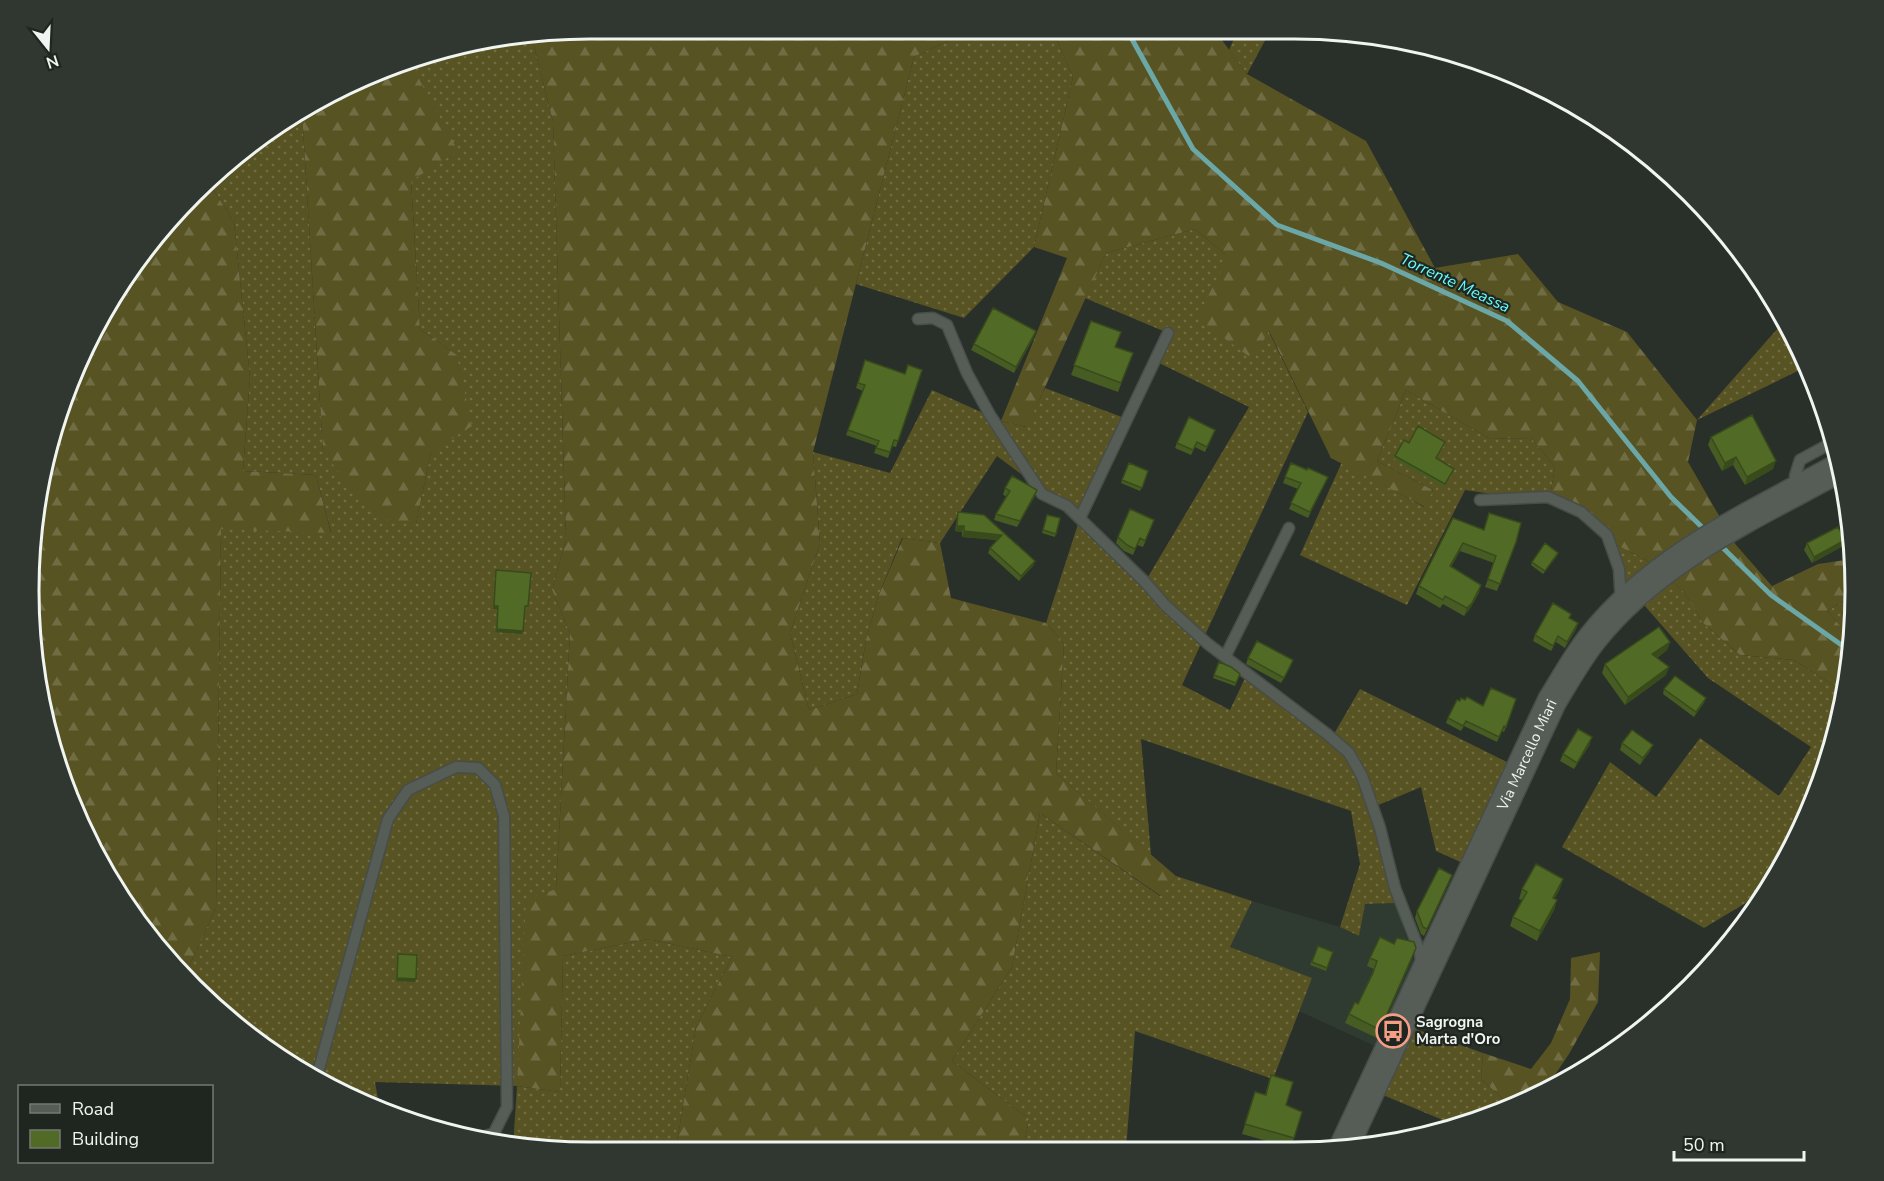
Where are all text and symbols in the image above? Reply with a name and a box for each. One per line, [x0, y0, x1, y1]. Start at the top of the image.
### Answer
north arrow [18, 18, 78, 78]
text: N [43, 49, 61, 74]
water label: Torrente Meassa [1396, 248, 1514, 318]
street label: Via Marcello Miari [1492, 696, 1561, 815]
place label: Sagrogna Marta d'Oro [1416, 1012, 1501, 1049]
bus stop icon: Sagrogna Marta d'Oro [1375, 1013, 1411, 1049]
legend [18, 1085, 213, 1163]
text: Road [72, 1097, 114, 1121]
scale bar [1674, 1124, 1804, 1162]
text: Building [72, 1127, 139, 1151]
text: 50 m [1683, 1133, 1725, 1157]

